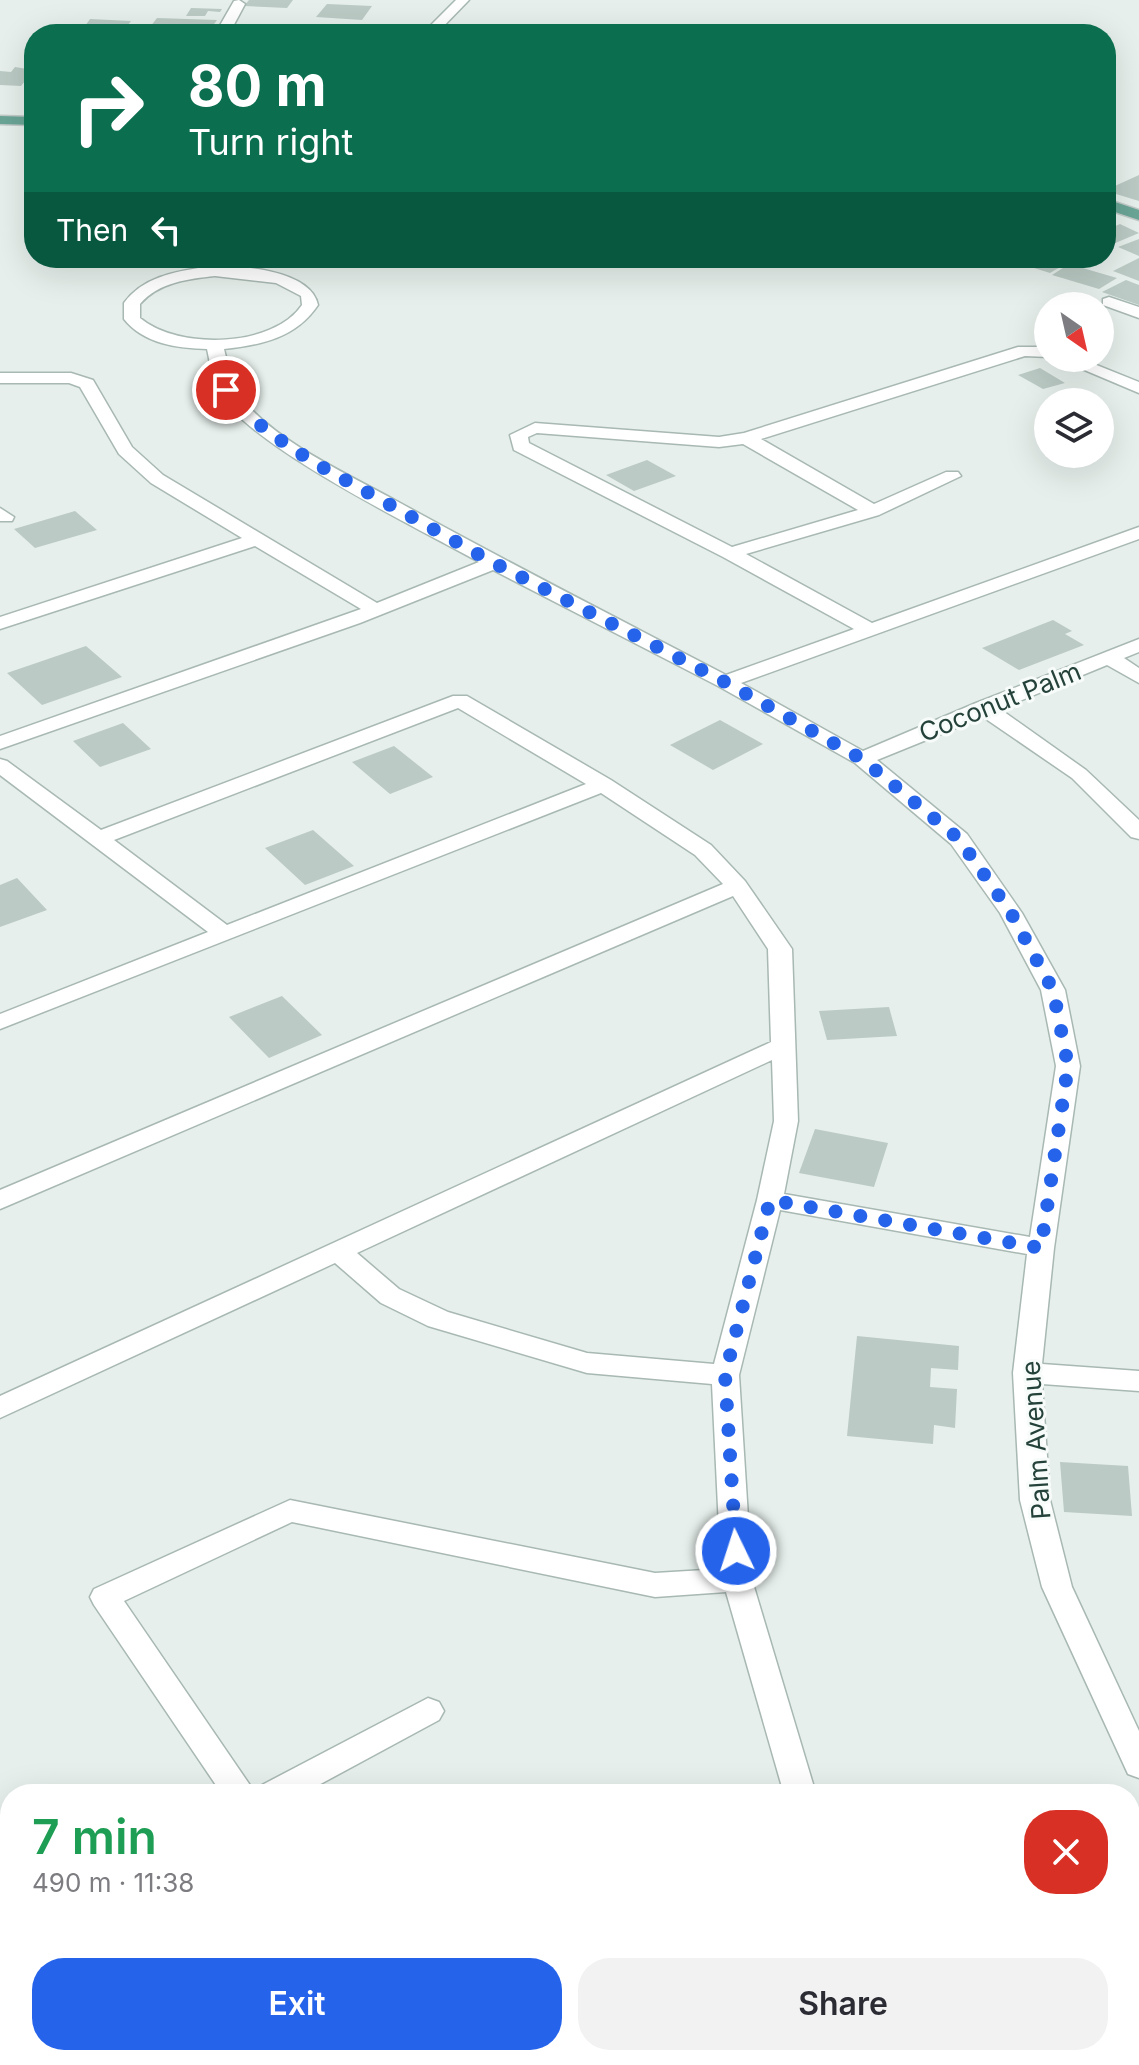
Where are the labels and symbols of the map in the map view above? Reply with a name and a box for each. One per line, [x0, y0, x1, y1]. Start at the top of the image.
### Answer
north arrow [1034, 292, 1114, 372]
pin [192, 356, 260, 424]
street label: Coconut Palm [914, 655, 1085, 748]
street label: Palm Avenue [1014, 1360, 1057, 1520]
position arrow [694, 1509, 778, 1593]

